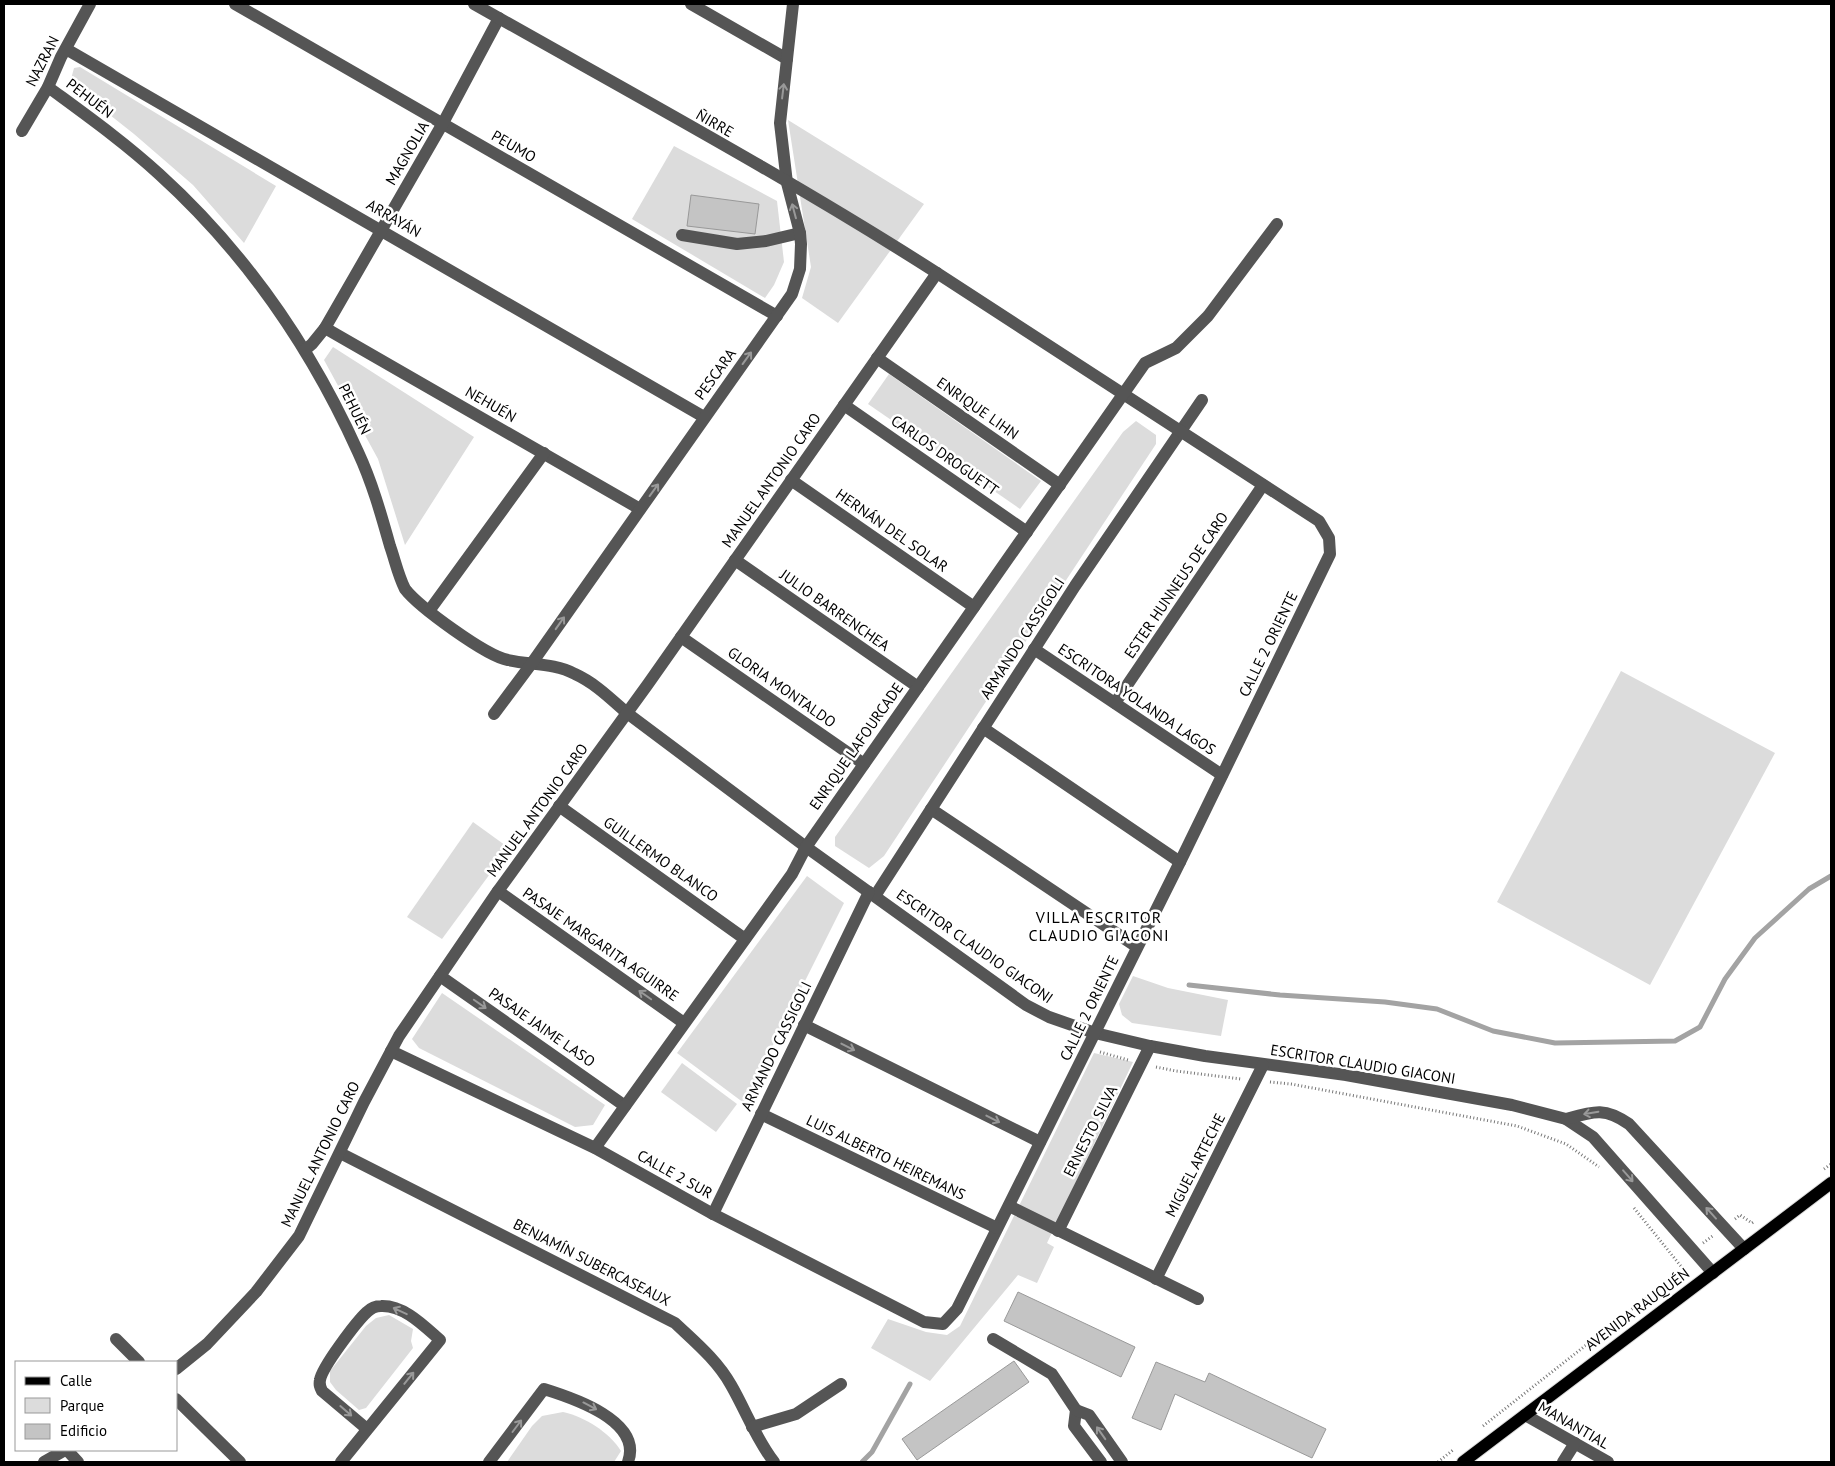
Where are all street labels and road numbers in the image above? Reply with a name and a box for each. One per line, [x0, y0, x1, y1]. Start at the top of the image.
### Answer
street label: NAZRAN [21, 33, 63, 89]
street label: PEHUÉN [63, 74, 117, 122]
street label: ÑIRRE [693, 105, 737, 141]
street label: MAGNOLIA [381, 117, 433, 188]
street label: PEUMO [488, 126, 540, 166]
street label: ARRAYÁN [363, 195, 425, 241]
street label: PESCARA [690, 345, 740, 403]
street label: ENRIQUE LIHN [933, 373, 1023, 443]
street label: PEHUÉN [335, 380, 375, 438]
street label: NEHUÉN [462, 382, 520, 426]
street label: MANUEL ANTONIO CARO [717, 409, 825, 551]
street label: CARLOS DROGUETT [887, 411, 1003, 500]
street label: HERNÁN DEL SOLAR [832, 484, 952, 576]
street label: ESTER HUNNEUS DE CARO [1120, 508, 1232, 662]
street label: JULIO BARRENCHEA [776, 565, 894, 655]
street label: ARMANDO CASSIGOLI [976, 574, 1068, 702]
street label: CALLE 2 ORIENTE [1234, 588, 1302, 700]
street label: ESCRITORA YOLANDA LAGOS [1055, 639, 1219, 759]
street label: GLORIA MONTALDO [724, 643, 840, 731]
street label: ENRIQUE LAFOURCADE [805, 679, 907, 813]
street label: MANUEL ANTONIO CARO [482, 740, 592, 880]
street label: GUILLERMO BLANCO [600, 812, 722, 906]
street label: PASAJE MARGARITA AGUIRRE [519, 883, 683, 1005]
street label: ESCRITOR CLAUDIO GIACONI [893, 885, 1057, 1007]
street label: CALLE 2 ORIENTE [1055, 952, 1123, 1064]
street label: ARMANDO CASSIGOLI [736, 978, 816, 1114]
street label: PASAJE JAIME LASO [485, 983, 599, 1071]
street label: ESCRITOR CLAUDIO GIACONI [1269, 1040, 1457, 1088]
street label: MANUEL ANTONIO CARO [276, 1078, 364, 1230]
street label: ERNESTO SILVA [1059, 1082, 1121, 1180]
street label: LUIS ALBERTO HEIREMANS [803, 1110, 969, 1204]
street label: MIGUEL ARTECHE [1161, 1110, 1229, 1220]
street label: CALLE 2 SUR [634, 1145, 716, 1203]
street label: BENJAMÍN SUBERCASEAUX [510, 1214, 674, 1310]
street label: AVENIDA RAUQUÉN [1581, 1263, 1693, 1355]
street label: MANANTIAL [1535, 1397, 1613, 1453]

